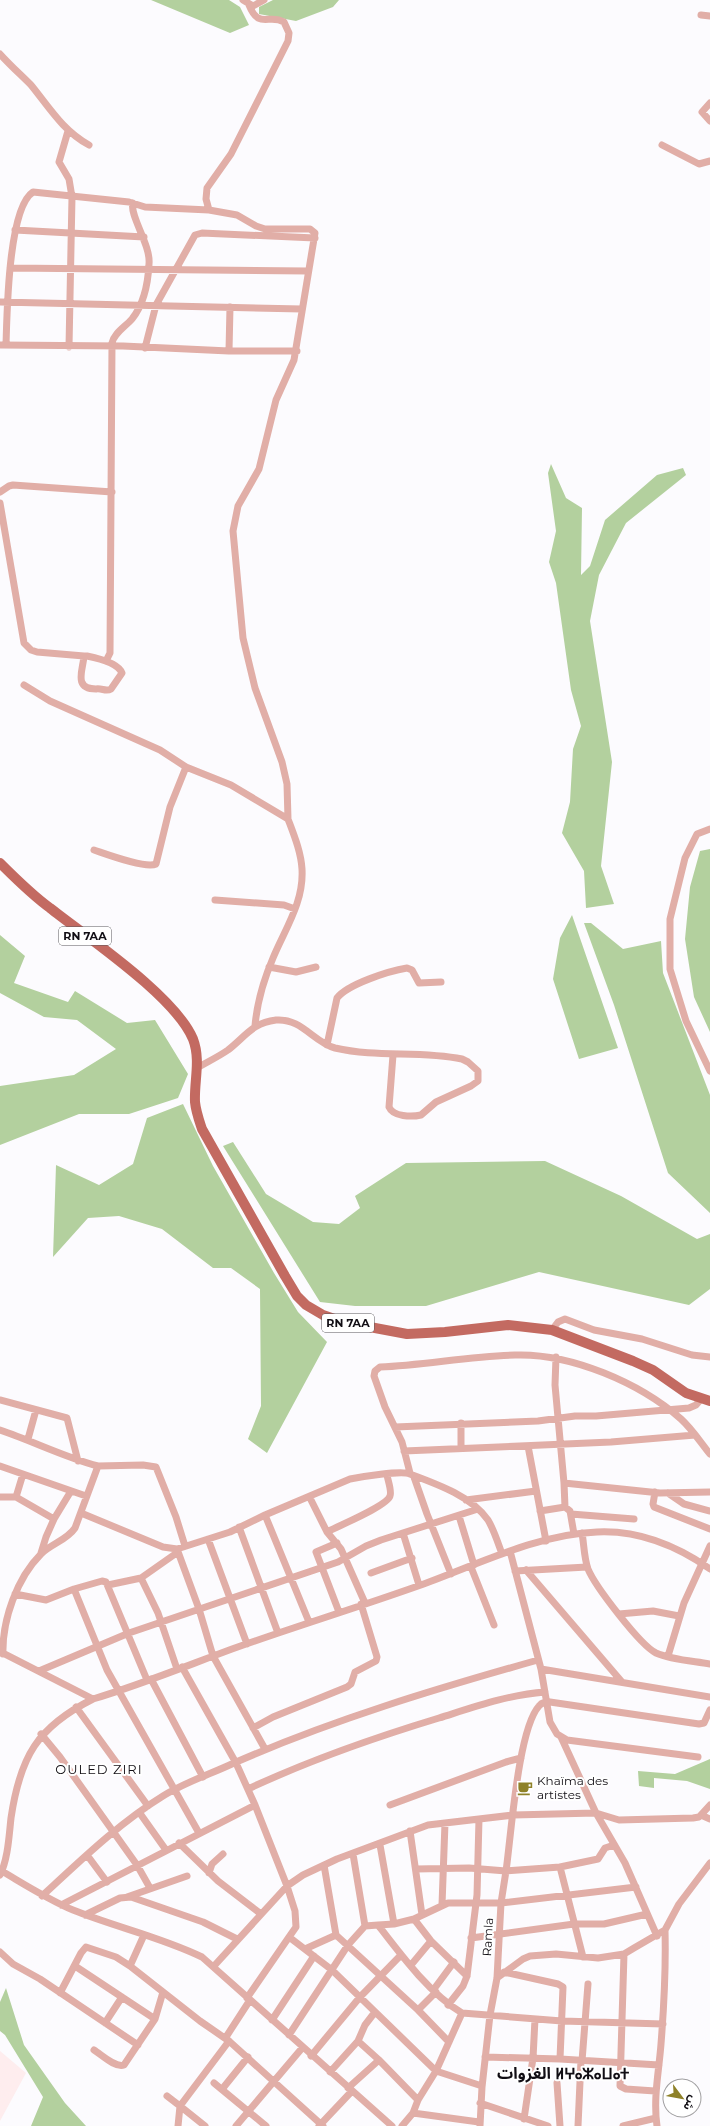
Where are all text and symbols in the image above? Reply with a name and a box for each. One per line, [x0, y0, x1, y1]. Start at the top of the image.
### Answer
road number: RN 7AA [59, 927, 111, 945]
road number: RN 7AA [322, 1314, 374, 1332]
district label: OULED ZIRI [55, 1761, 143, 1777]
place label: Khaïma des artistes [537, 1773, 608, 1802]
cafe icon: Khaïma des artistes [516, 1779, 534, 1797]
street label: Ramla [479, 1917, 496, 1957]
district label: الغزوات ⵍⵖⴰⵣⴰⵡⴰⵜ [497, 2064, 629, 2083]
north arrow [662, 2078, 702, 2118]
text: ش [681, 2093, 700, 2113]

